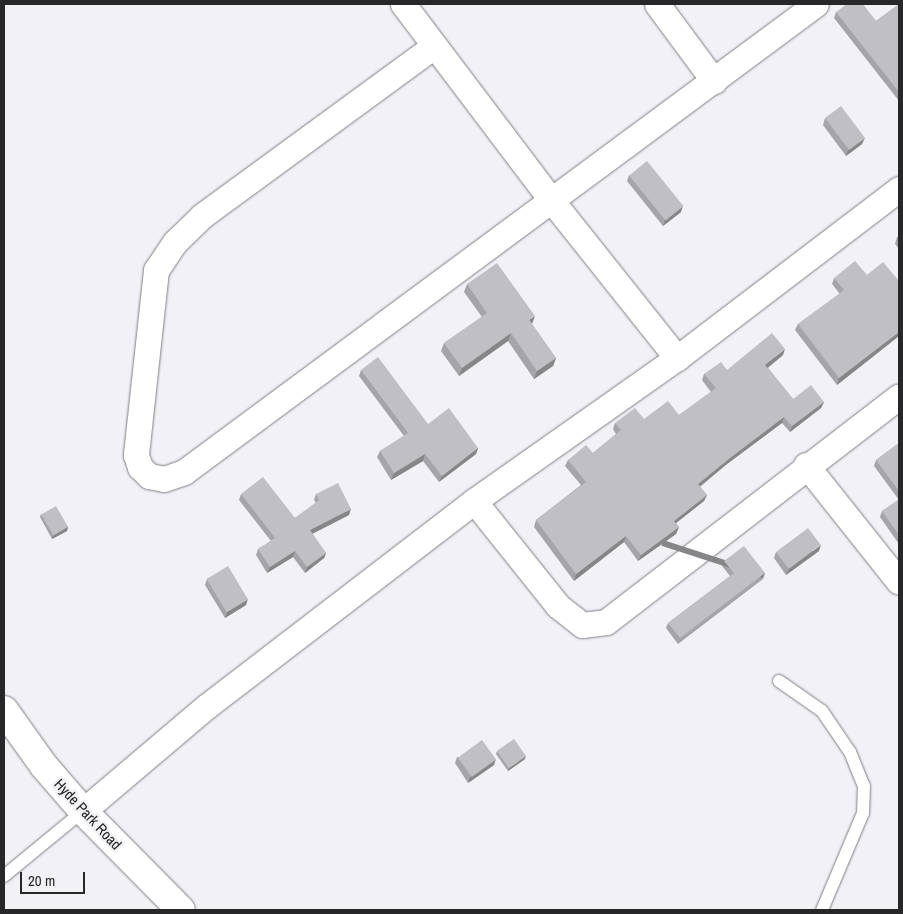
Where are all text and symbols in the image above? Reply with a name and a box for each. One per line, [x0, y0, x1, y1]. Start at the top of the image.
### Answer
street label: Hyde Park Road [51, 775, 125, 853]
scale bar [22, 862, 88, 894]
text: 20 m [28, 870, 55, 891]

